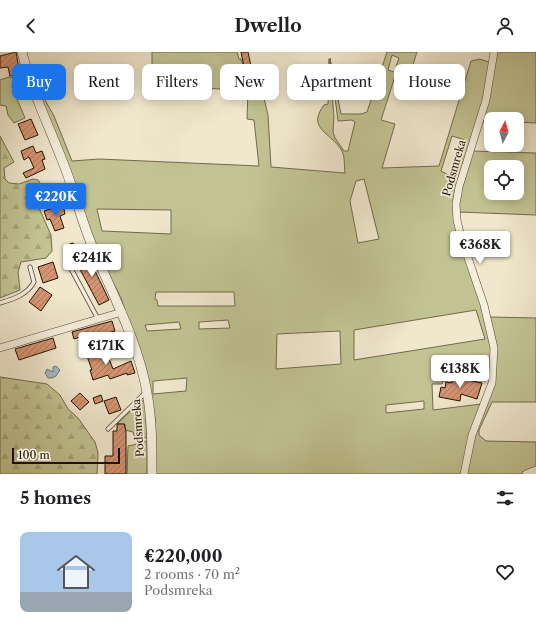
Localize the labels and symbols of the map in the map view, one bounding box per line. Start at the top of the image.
north arrow [484,112,524,152]
street label: Podsmreka [439,138,469,198]
pin: €220K [28,183,84,217]
pin: €368K [452,231,508,265]
pin: €241K [64,244,120,278]
pin: €171K [78,332,134,366]
pin: €138K [432,355,488,389]
street label: Podsmreka [129,398,147,457]
scale bar [12,446,120,465]

